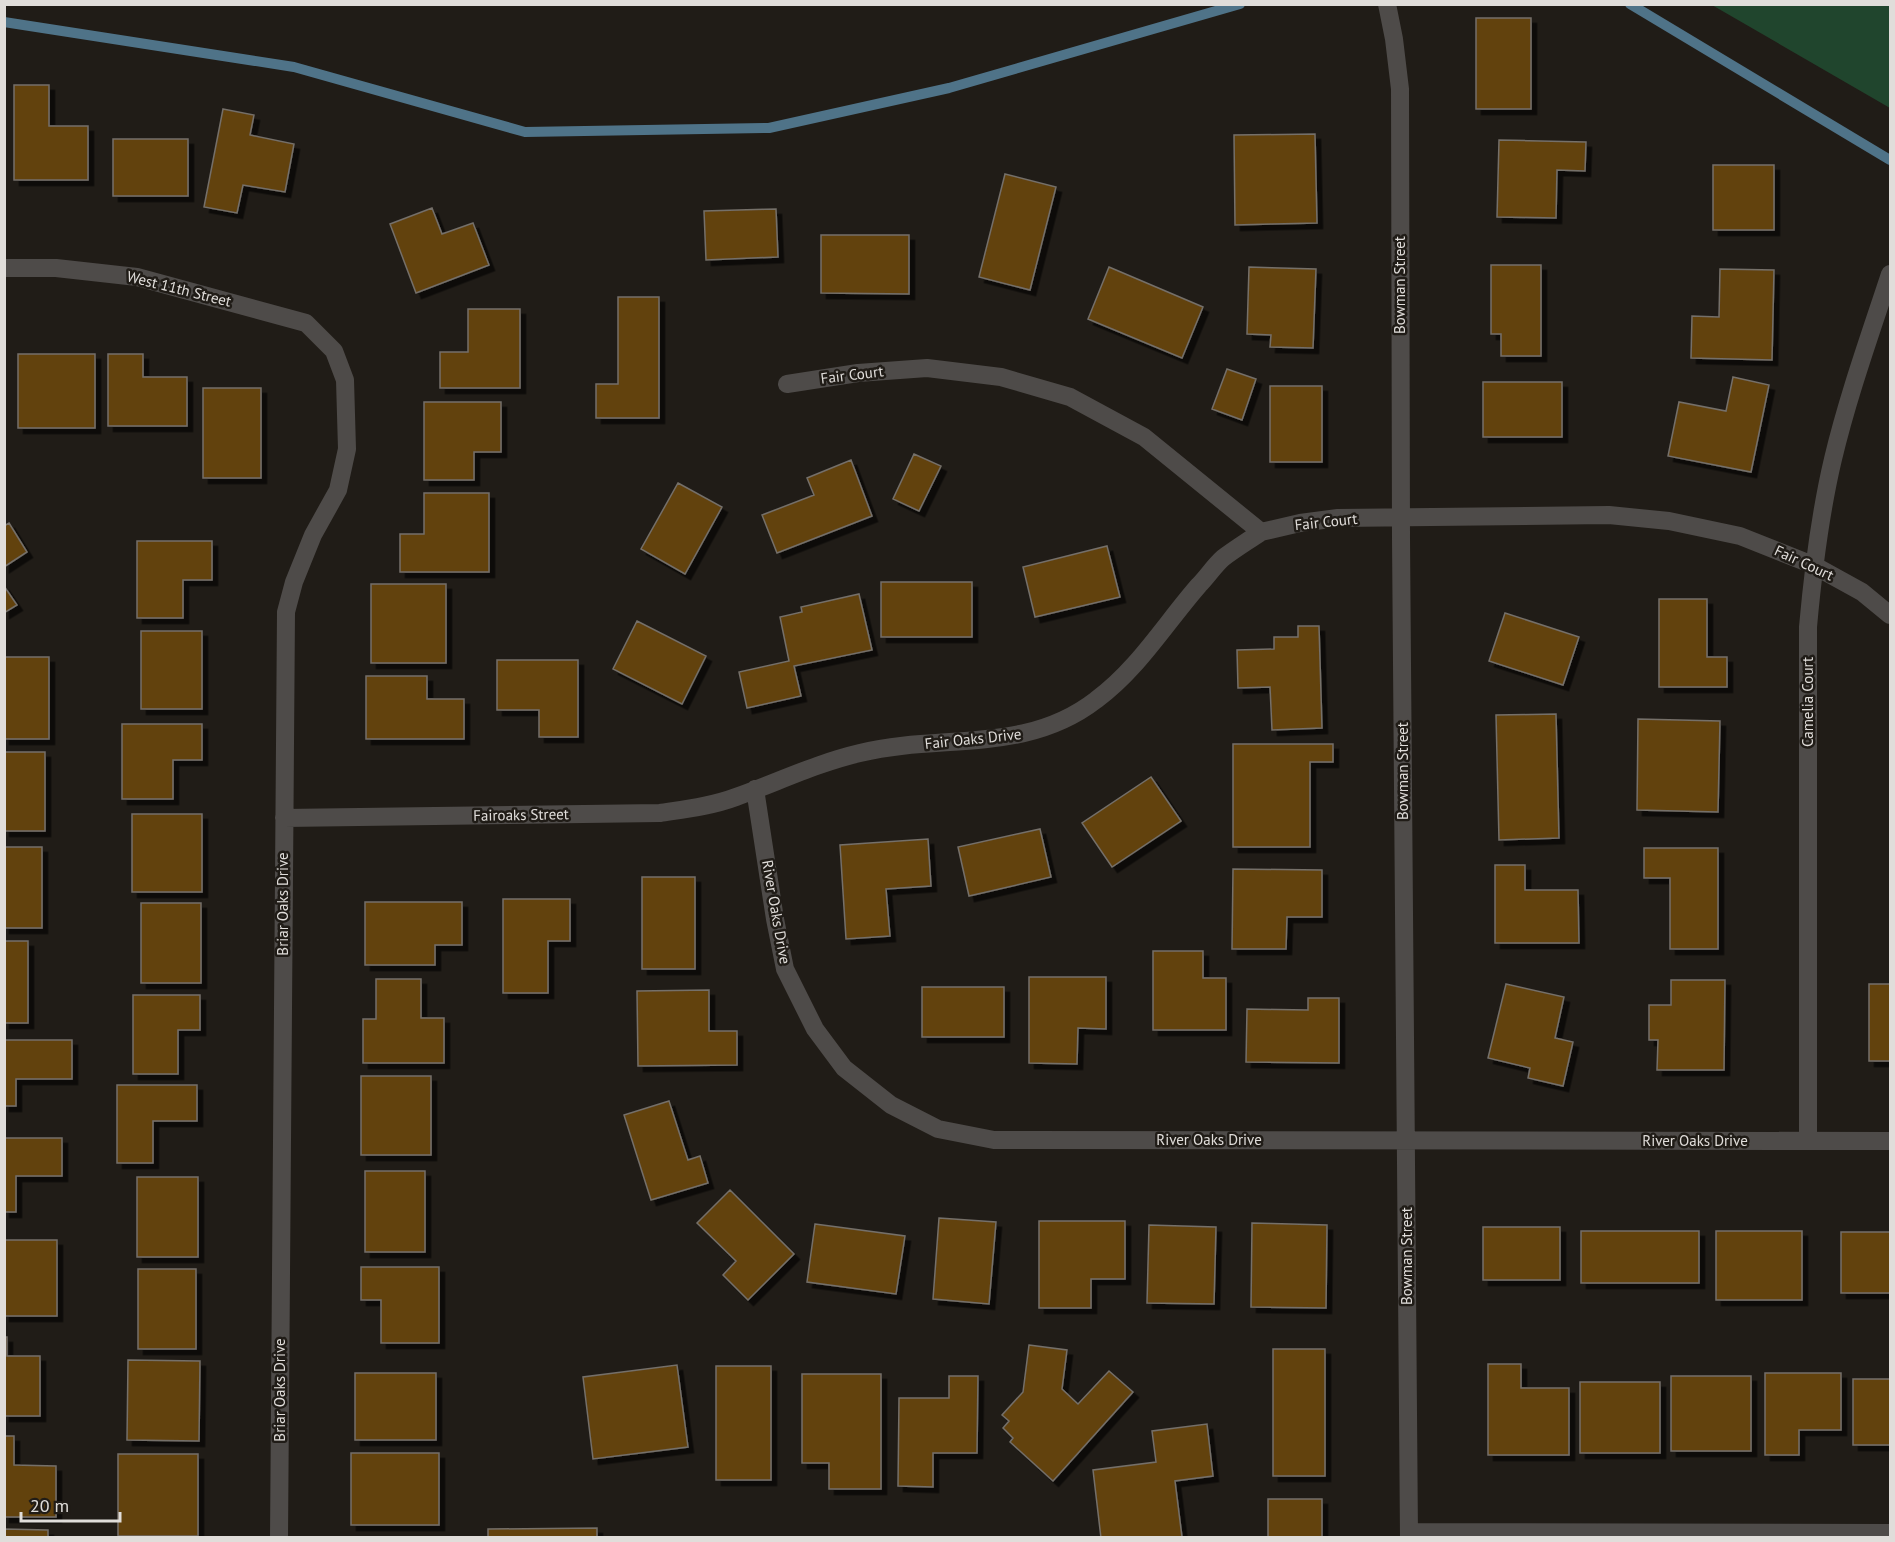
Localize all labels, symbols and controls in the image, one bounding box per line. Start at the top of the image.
street label: Bowman Street [1390,236,1409,334]
street label: West 11th Street [125,266,233,311]
street label: Fair Court [819,361,884,388]
street label: Fair Court [1294,509,1358,534]
street label: Fair Court [1772,541,1837,584]
street label: Camelia Court [1798,657,1817,747]
street label: Bowman Street [1393,722,1412,820]
street label: Fair Oaks Drive [924,724,1022,753]
street label: Fairoaks Street [473,804,569,825]
street label: Briar Oaks Drive [273,852,292,956]
street label: River Oaks Drive [758,858,795,966]
street label: River Oaks Drive [1156,1130,1262,1149]
street label: River Oaks Drive [1642,1131,1748,1150]
street label: Bowman Street [1397,1207,1416,1305]
street label: Briar Oaks Drive [270,1338,289,1442]
scale bar [21,1485,120,1523]
text: 20 m [30,1494,69,1517]

